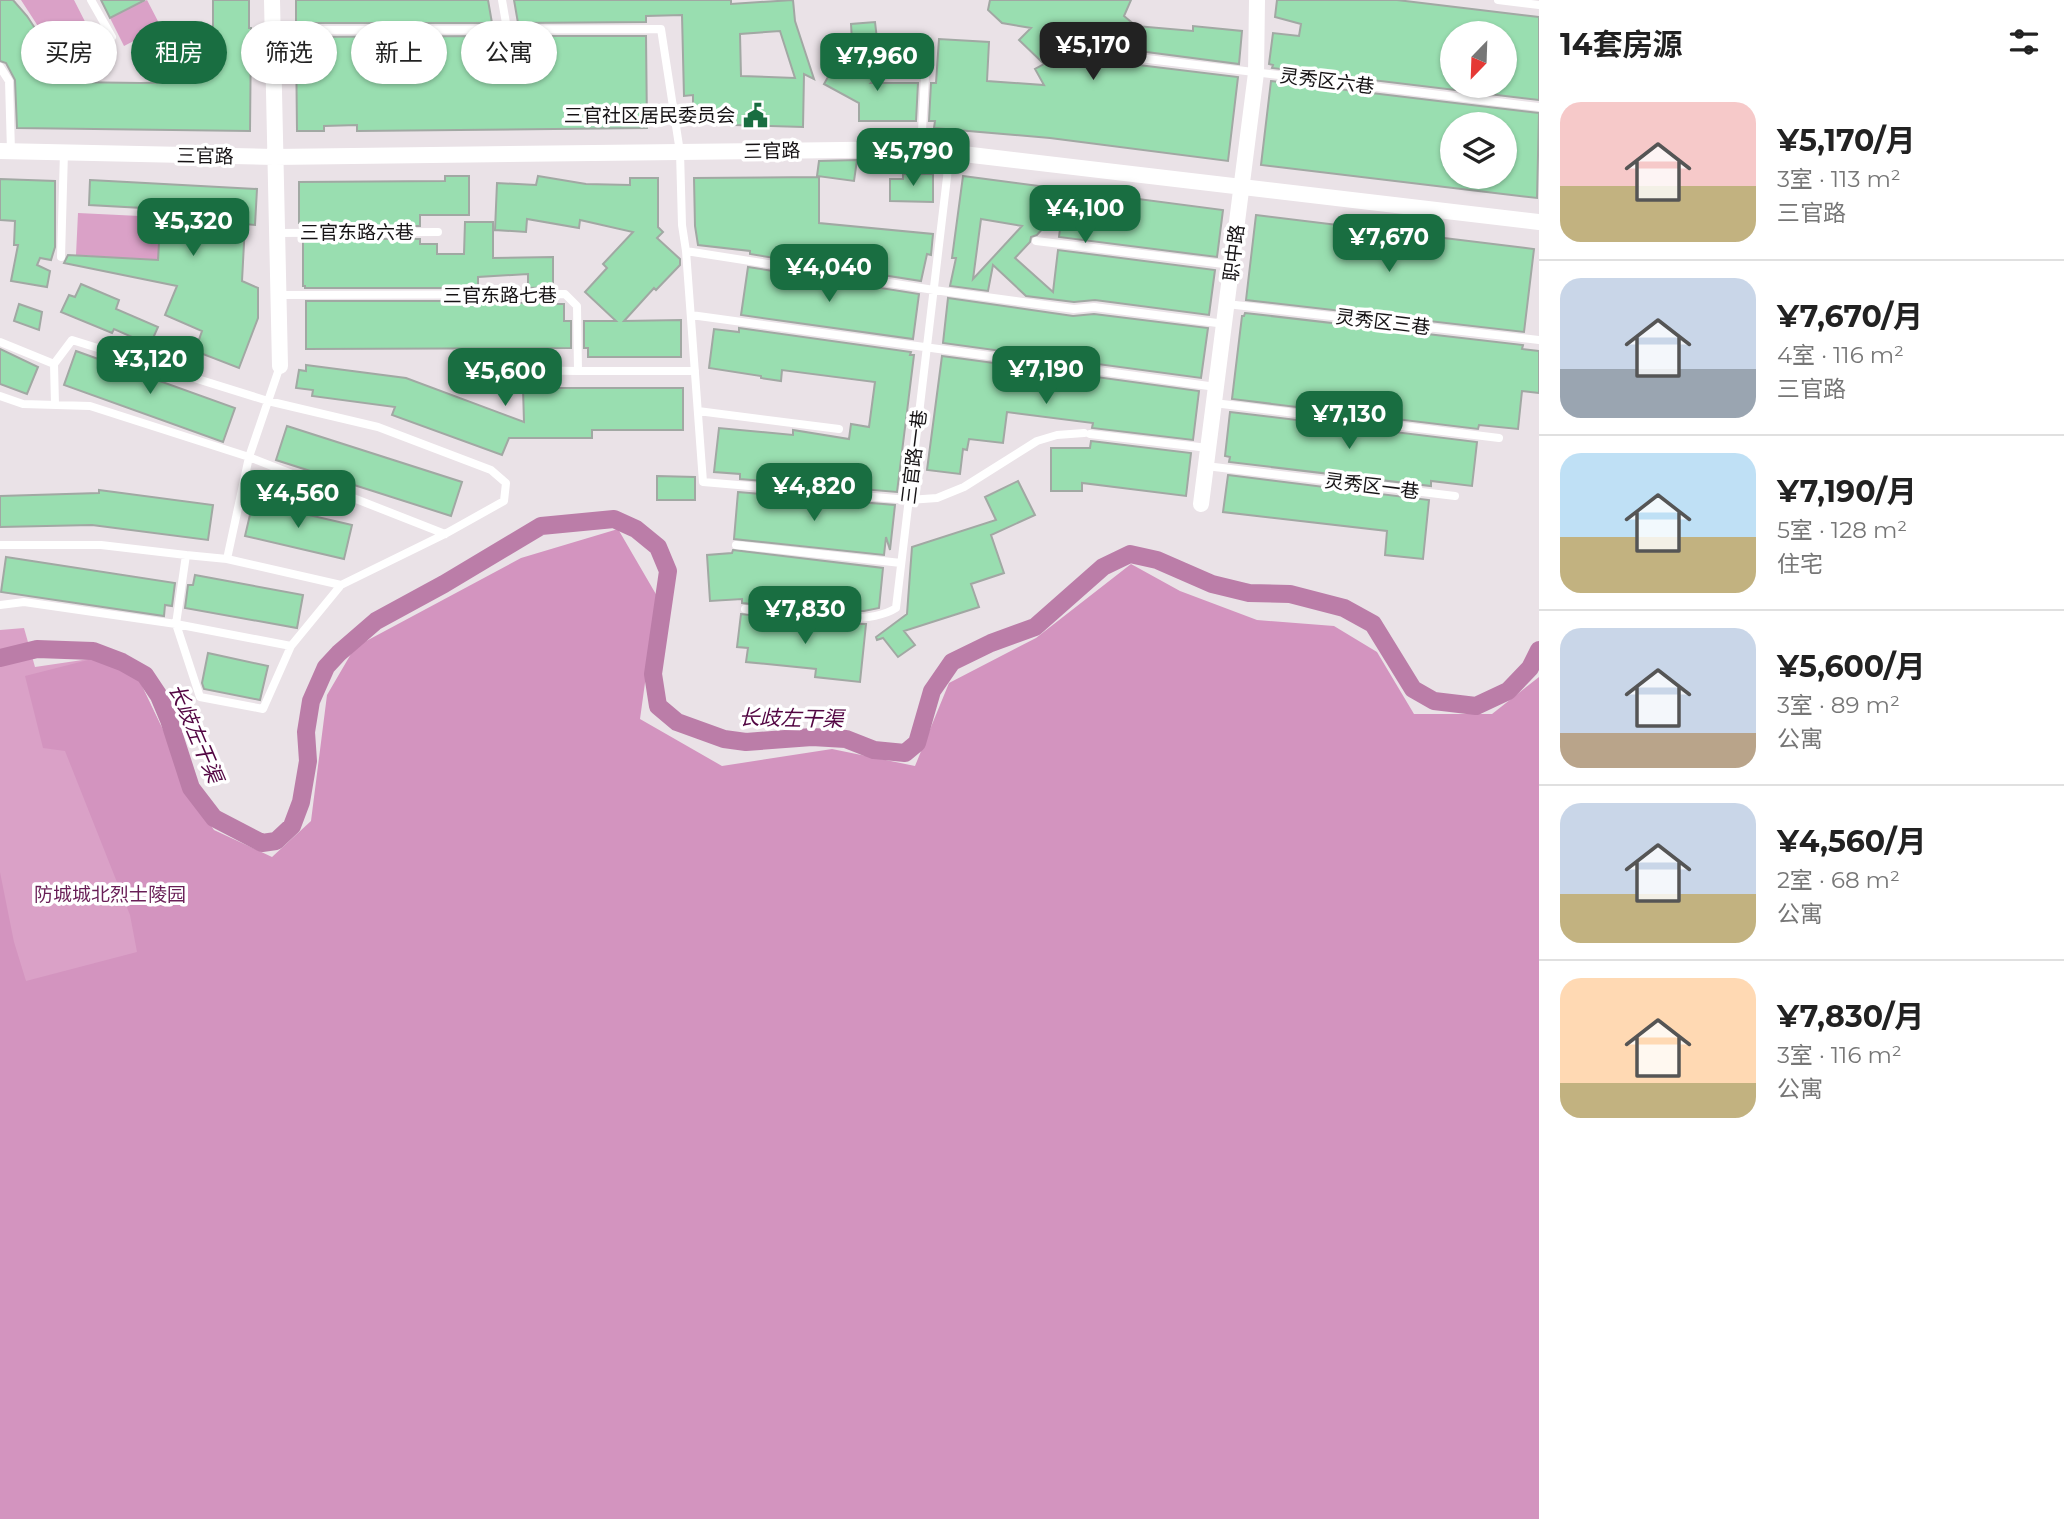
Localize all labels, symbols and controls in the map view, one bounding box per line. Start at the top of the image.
chip: 买房 [21,21,117,84]
chip: 租房 [131,21,227,84]
chip: 筛选 [241,21,337,84]
chip: 新上 [351,21,447,84]
chip: 公寓 [461,21,557,84]
north arrow [1440,21,1517,98]
map controls [1440,21,1517,189]
pin: ¥5,170 [1036,22,1150,82]
icon: filters [2005,23,2043,61]
text: 14套房源 [1560,26,1682,63]
text: ¥5,170 [1056,31,1130,59]
pin: ¥7,960 [820,34,934,93]
text: ¥7,960 [836,42,918,70]
street label: 灵秀区六巷 [1278,64,1376,98]
public building icon: 三官社区居民委员会 [741,101,769,129]
place label: 三官社区居民委员会 [564,104,735,127]
button: layers [1440,112,1517,189]
text: ¥5,170/月 [1777,122,1916,159]
pin: ¥5,790 [856,128,970,188]
icon: home [1616,130,1700,214]
text: ¥5,790 [873,137,953,165]
street label: 三官路 [743,139,801,163]
street label: 三官路 [176,144,234,168]
text: 3室 · 113 m² [1777,165,1901,193]
pin: ¥4,100 [1028,186,1142,245]
text: ¥4,100 [1046,194,1124,222]
pin: ¥5,320 [136,198,250,258]
text: 三官路 [1777,199,1846,227]
text: ¥5,320 [153,207,233,235]
pin: ¥7,670 [1332,215,1446,274]
street label: 三官东路六巷 [300,221,414,244]
street label: 职中路 [1219,223,1249,283]
text: ¥7,670 [1349,223,1429,251]
pin: ¥4,040 [772,244,886,304]
text: ¥4,040 [786,253,872,281]
street label: 三官东路七巷 [443,284,557,307]
text: ¥7,670/月 [1777,298,1923,335]
street label: 灵秀区三巷 [1334,305,1432,339]
icon: home [1616,306,1700,390]
pin: ¥3,120 [93,336,207,396]
text: 4室 · 116 m² [1777,341,1904,369]
text: ¥3,120 [113,345,187,373]
pin: ¥7,190 [989,346,1103,406]
pin: ¥5,600 [448,348,562,408]
text: ¥7,190 [1008,355,1084,383]
text: ¥5,600 [464,357,546,385]
text: 三官路 [1777,375,1846,403]
pin: ¥7,130 [1292,392,1406,451]
text: ¥7,130 [1312,400,1386,428]
street label: 三官路一巷 [897,408,931,506]
pin: ¥4,820 [757,463,871,523]
street label: 灵秀区一巷 [1323,469,1421,503]
pin: ¥4,560 [241,470,355,530]
text: ¥4,820 [772,472,856,500]
text: ¥7,190/月 [1777,473,1917,510]
text: ¥4,560 [257,479,339,507]
icon: home [1616,481,1700,565]
text: 5室 · 128 m² [1777,516,1907,544]
text: 住宅 [1777,550,1823,578]
pin: ¥7,830 [748,586,862,646]
text: ¥7,830 [764,595,846,623]
text: ¥5,600/月 [1777,648,1925,685]
icon: home [1616,656,1700,740]
water label: 长歧左干渠 [164,680,229,789]
text: 3室 · 89 m² [1777,691,1900,719]
water label: 长歧左干渠 [738,705,847,731]
text: 公寓 [1777,725,1823,753]
text: ¥4,560/月 [1777,823,1926,860]
icon: home [1616,831,1700,915]
text: 2室 · 68 m² [1777,866,1900,894]
park label: 防城城北烈士陵园 [34,883,186,906]
text: 公寓 [1777,900,1823,928]
text: ¥7,830/月 [1777,998,1924,1035]
icon: home [1616,1006,1700,1090]
text: 3室 · 116 m² [1777,1041,1902,1069]
text: 公寓 [1777,1075,1823,1103]

